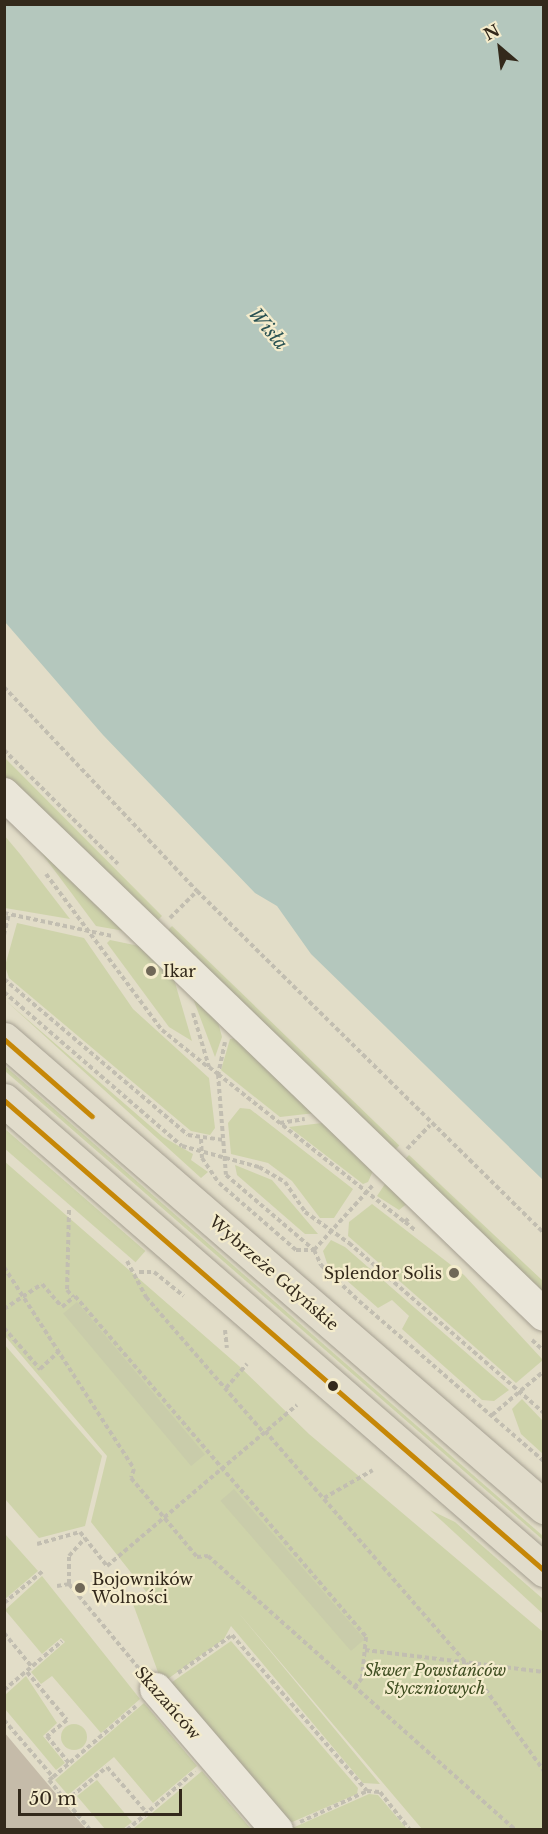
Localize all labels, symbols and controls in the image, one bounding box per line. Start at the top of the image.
north arrow [470,18,530,78]
text: N [480,20,503,44]
water label: Wisła [244,304,292,354]
place label: Ikar [163,961,196,981]
marker: Ikar [144,964,158,978]
street label: Wybrzeże Gdyńskie [205,1212,343,1334]
place label: Splendor Solis [323,1263,442,1283]
marker: Splendor Solis [447,1266,461,1280]
unlabelled marker [327,1380,339,1392]
place label: Bojowników Wolności [92,1569,193,1607]
marker: Bojowników Wolności [73,1581,87,1595]
park label: Skwer Powstańców Styczniowych [364,1660,506,1698]
street label: Skazańców [131,1663,205,1743]
scale bar [21,1777,184,1815]
text: 50 m [29,1788,77,1810]

